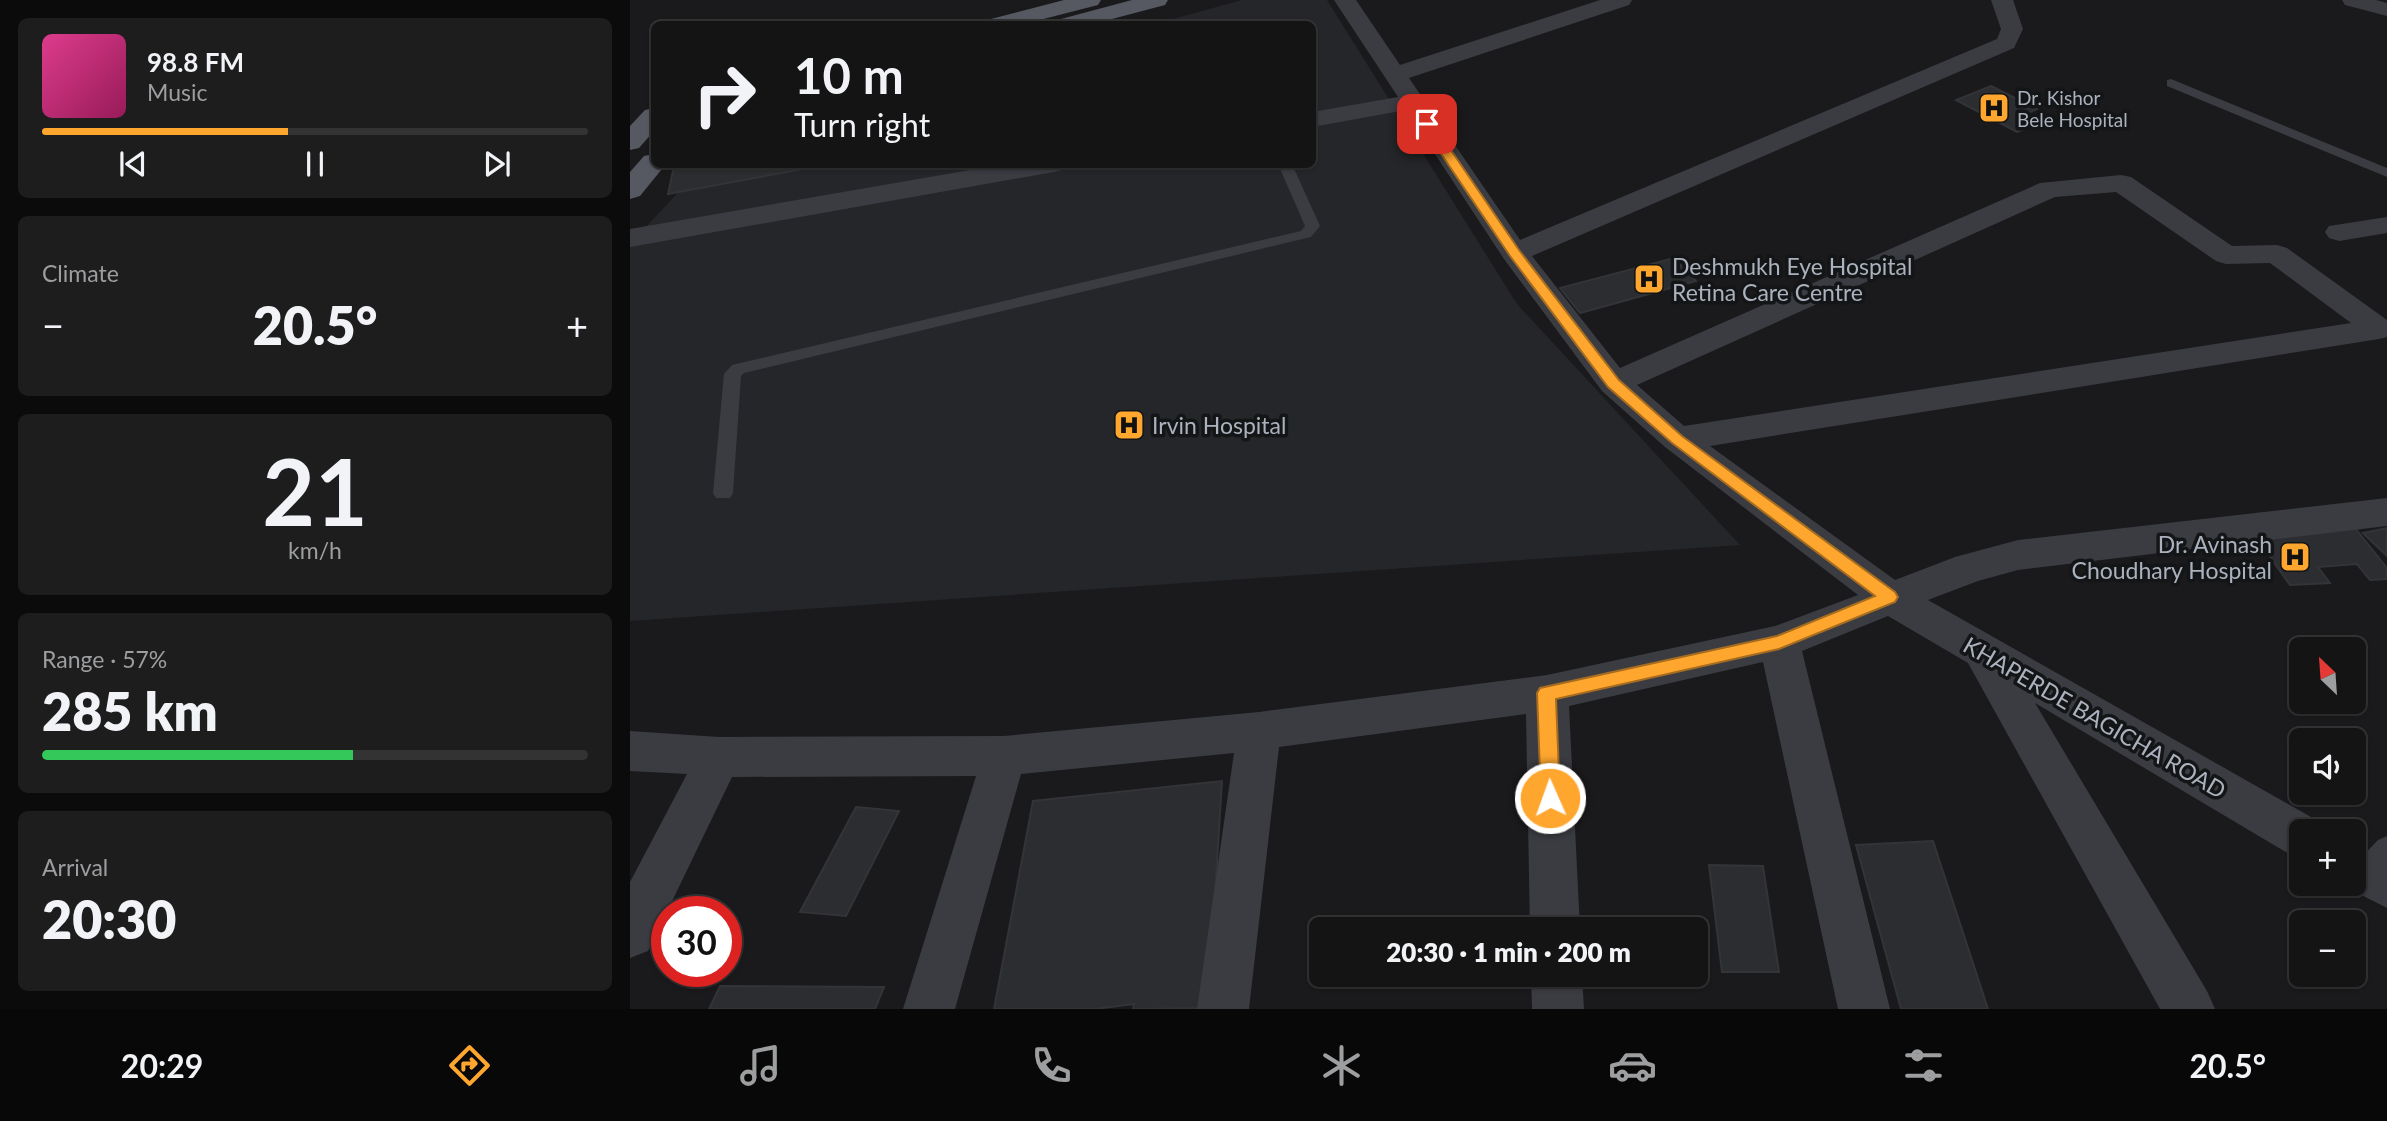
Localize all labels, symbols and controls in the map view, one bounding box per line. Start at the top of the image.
text: 98.8 FM [147,46,244,78]
text: 10 m [794,46,904,104]
icon: right [679,49,770,140]
text: Music [147,78,207,106]
place label: Dr. Kishor Bele Hospital [2017,86,2128,131]
hospital icon: Dr. Kishor Bele Hospital [1977,91,2011,125]
pin [1397,94,1457,154]
text: Turn right [794,105,930,144]
icon: arrive [1408,105,1446,143]
icon: previous [114,145,152,183]
icon: pause [296,145,334,183]
icon: next [478,145,516,183]
place label: Deshmukh Eye Hospital Retina Care Centre [1672,252,1912,306]
text: Climate [42,259,119,287]
hospital icon: Deshmukh Eye Hospital Retina Care Centre [1632,262,1666,296]
text: 20.5° [253,294,377,356]
text: − [42,302,64,348]
text: + [566,302,588,348]
hospital icon: Irvin Hospital [1112,408,1146,442]
place label: Irvin Hospital [1152,411,1286,439]
text: 21 [262,436,368,545]
place label: Dr. Avinash Choudhary Hospital [2072,530,2272,584]
text: km/h [288,536,342,564]
hospital icon: Dr. Avinash Choudhary Hospital [2278,540,2312,574]
street label: KHAPERDE BAGICHA ROAD [1959,630,2231,804]
north arrow [2289,637,2366,714]
map controls [2289,637,2366,987]
text: Range · 57% [42,645,167,673]
text: 285 km [42,680,218,742]
button: sound [2289,728,2366,805]
position arrow [1513,761,1587,835]
button: + [2289,819,2366,896]
text: Arrival [42,853,108,881]
text: 20:30 [42,888,176,950]
speed limit sign: 30 [651,896,742,987]
button: − [2289,910,2366,987]
text: 20:30 · 1 min · 200 m [1386,936,1631,968]
icon: directions [445,1041,494,1090]
icon: music [736,1041,785,1090]
icon: phone [1027,1041,1076,1090]
icon: climate [1317,1041,1366,1090]
icon: car [1608,1041,1657,1090]
icon: filters [1899,1041,1948,1090]
text: 20:29 [121,1046,203,1085]
text: 20.5° [2189,1046,2266,1085]

